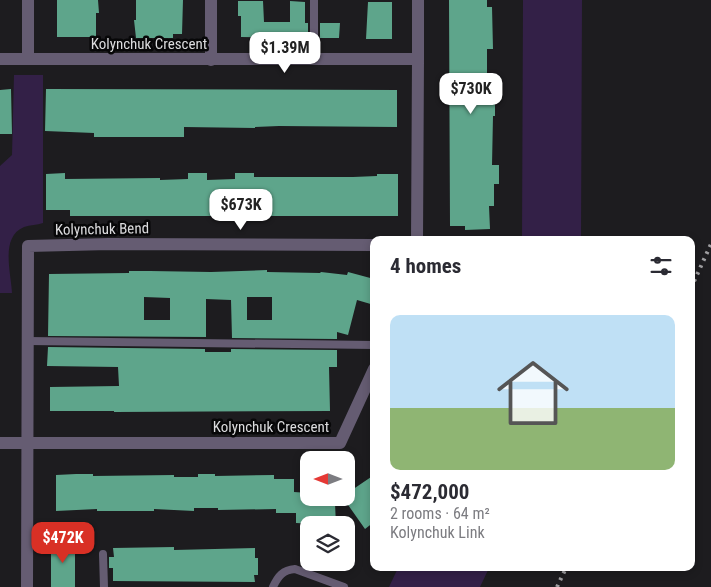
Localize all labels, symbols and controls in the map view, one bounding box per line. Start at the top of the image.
pin: $1.39M [244,32,326,74]
street label: Kolynchuk Crescent [91,35,207,53]
text: $1.39M [260,38,310,57]
pin: $730K [436,72,506,115]
text: $730K [450,79,492,98]
pin: $673K [206,188,276,231]
text: $673K [220,195,262,214]
street label: Kolynchuk Bend [55,219,149,239]
icon: filters [647,252,675,280]
text: 4 homes [390,254,461,278]
icon: home [488,348,578,438]
street label: Kolynchuk Crescent [213,418,329,436]
north arrow [300,451,355,506]
map controls [300,451,355,571]
text: $472,000 [390,480,469,504]
text: 2 rooms · 64 m² [390,504,490,523]
button: layers [300,516,355,571]
pin: $472K [28,522,98,564]
text: Kolynchuk Link [390,523,485,542]
text: $472K [42,528,84,547]

